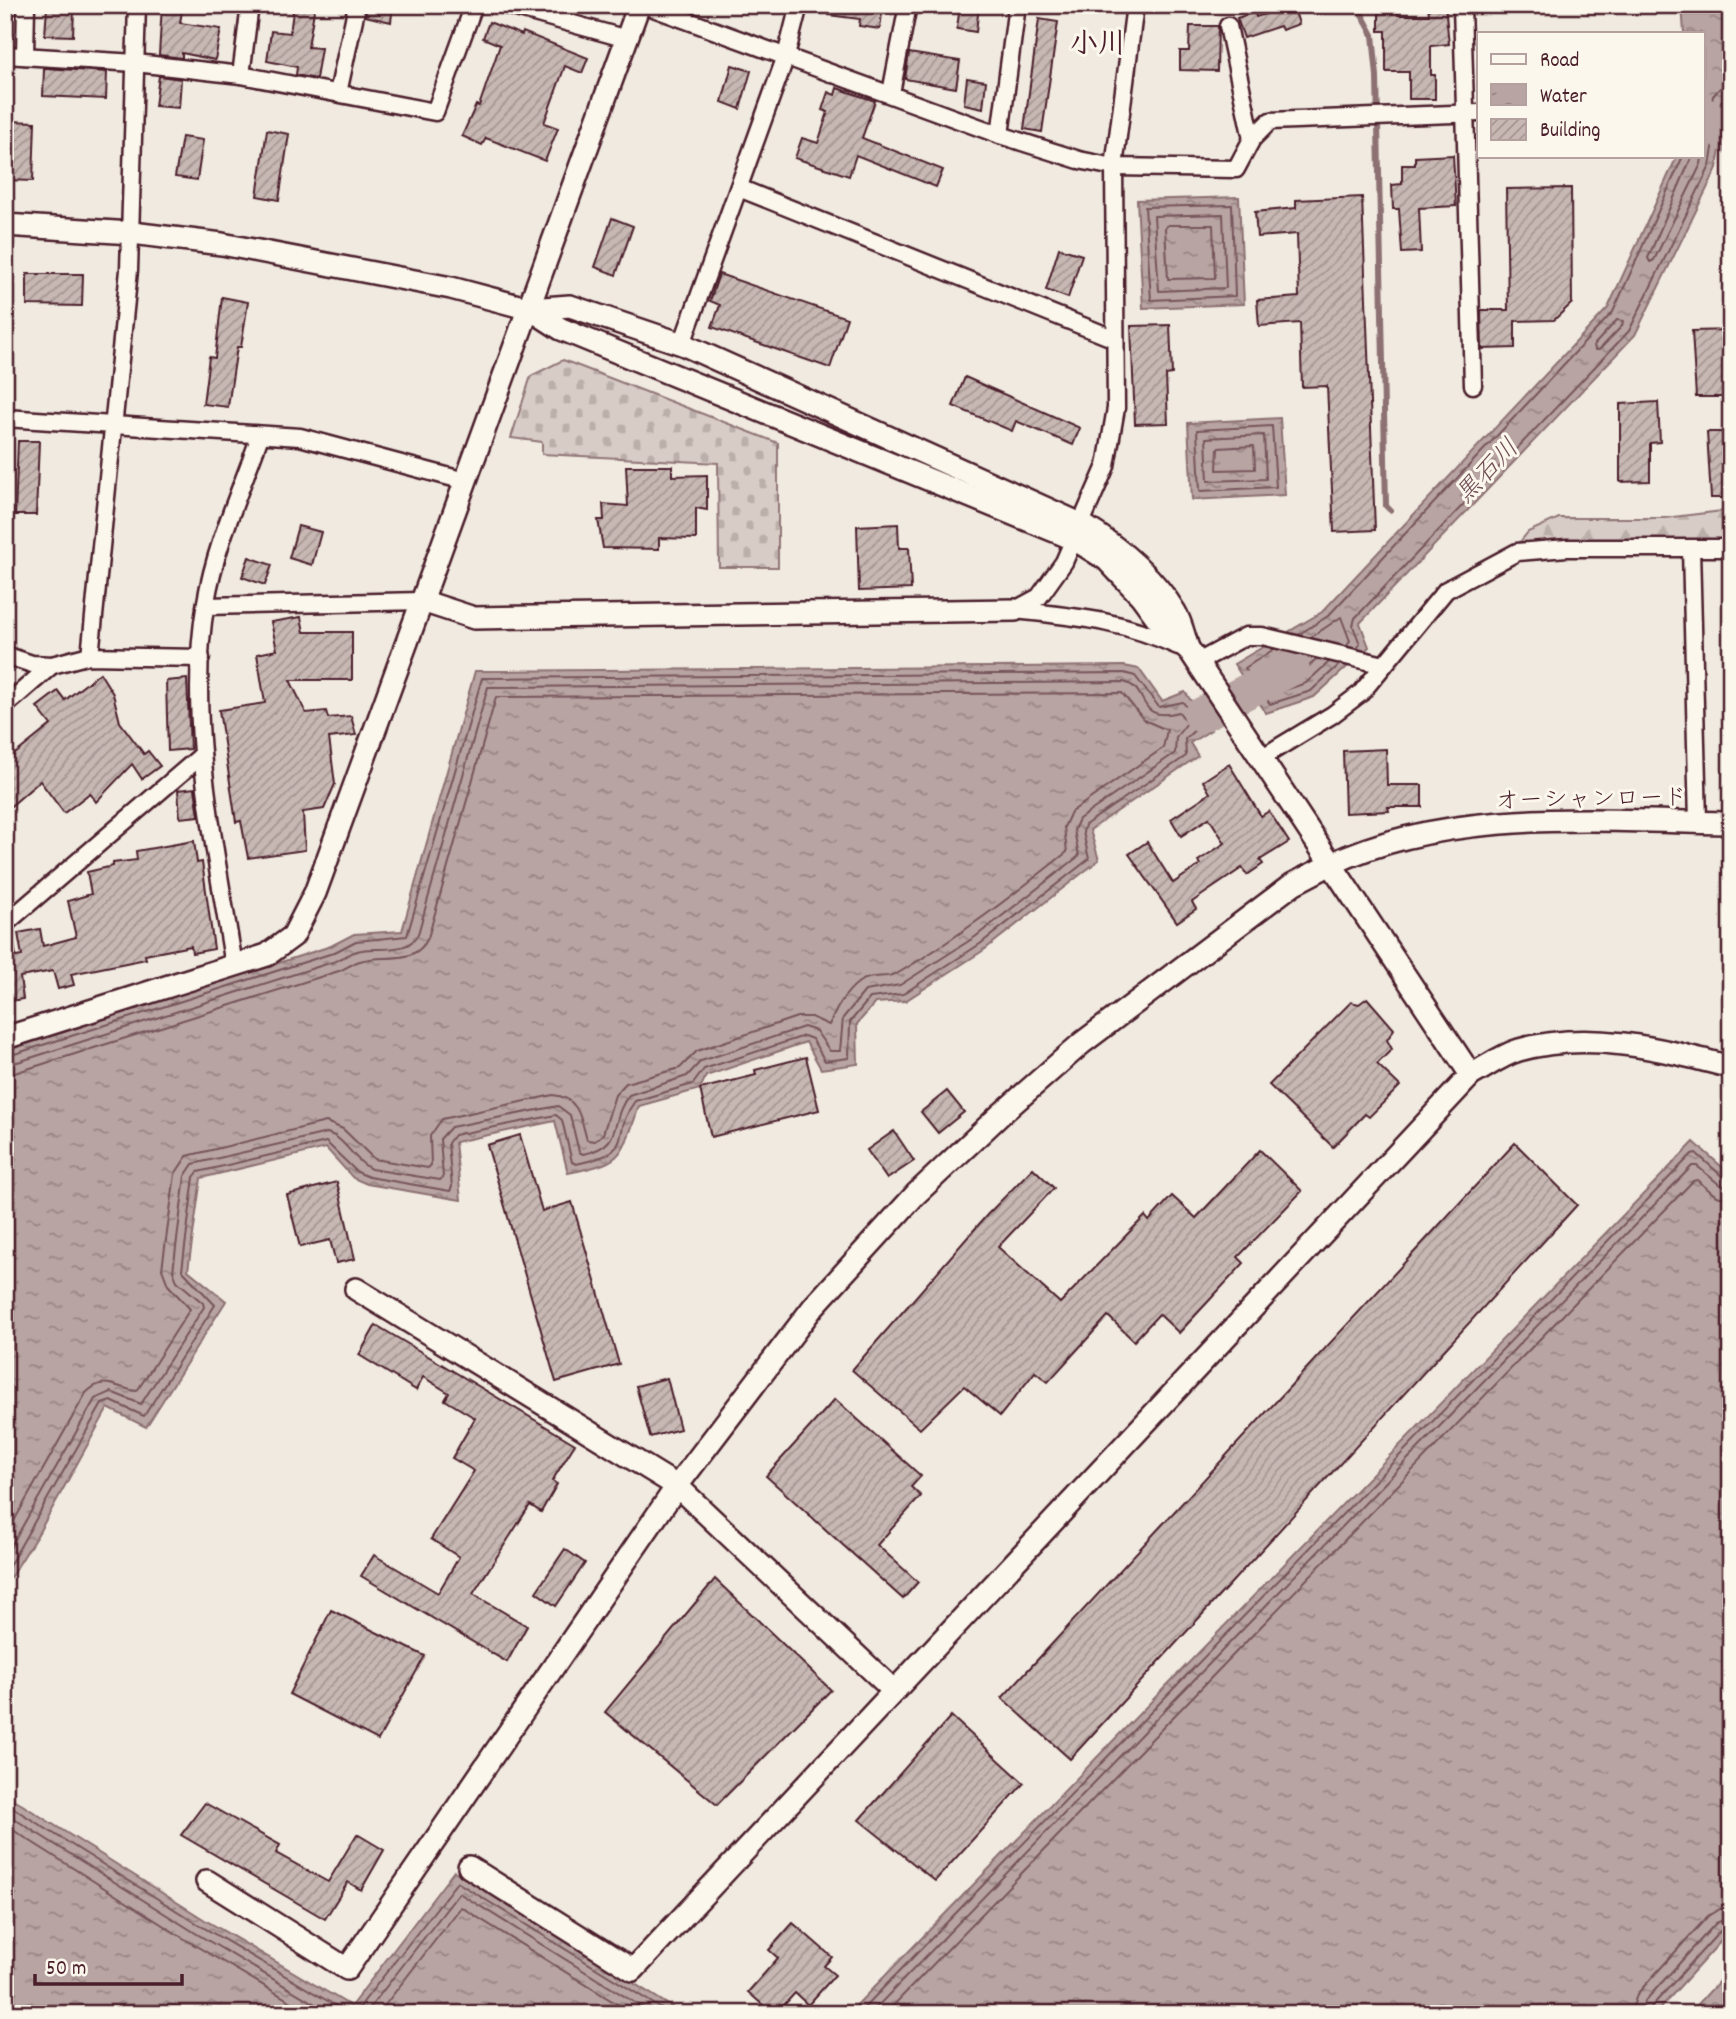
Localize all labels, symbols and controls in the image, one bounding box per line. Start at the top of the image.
district label: 小川 [1070,27,1126,67]
legend [1477,32,1704,158]
text: Road [1540,47,1579,77]
text: Water [1540,83,1587,113]
text: Building [1540,117,1600,147]
water label: 黒石川 [1448,432,1529,513]
street label: オーシャンロード [1495,782,1688,820]
scale bar [35,1942,182,1986]
text: 50 m [46,1955,86,1985]

